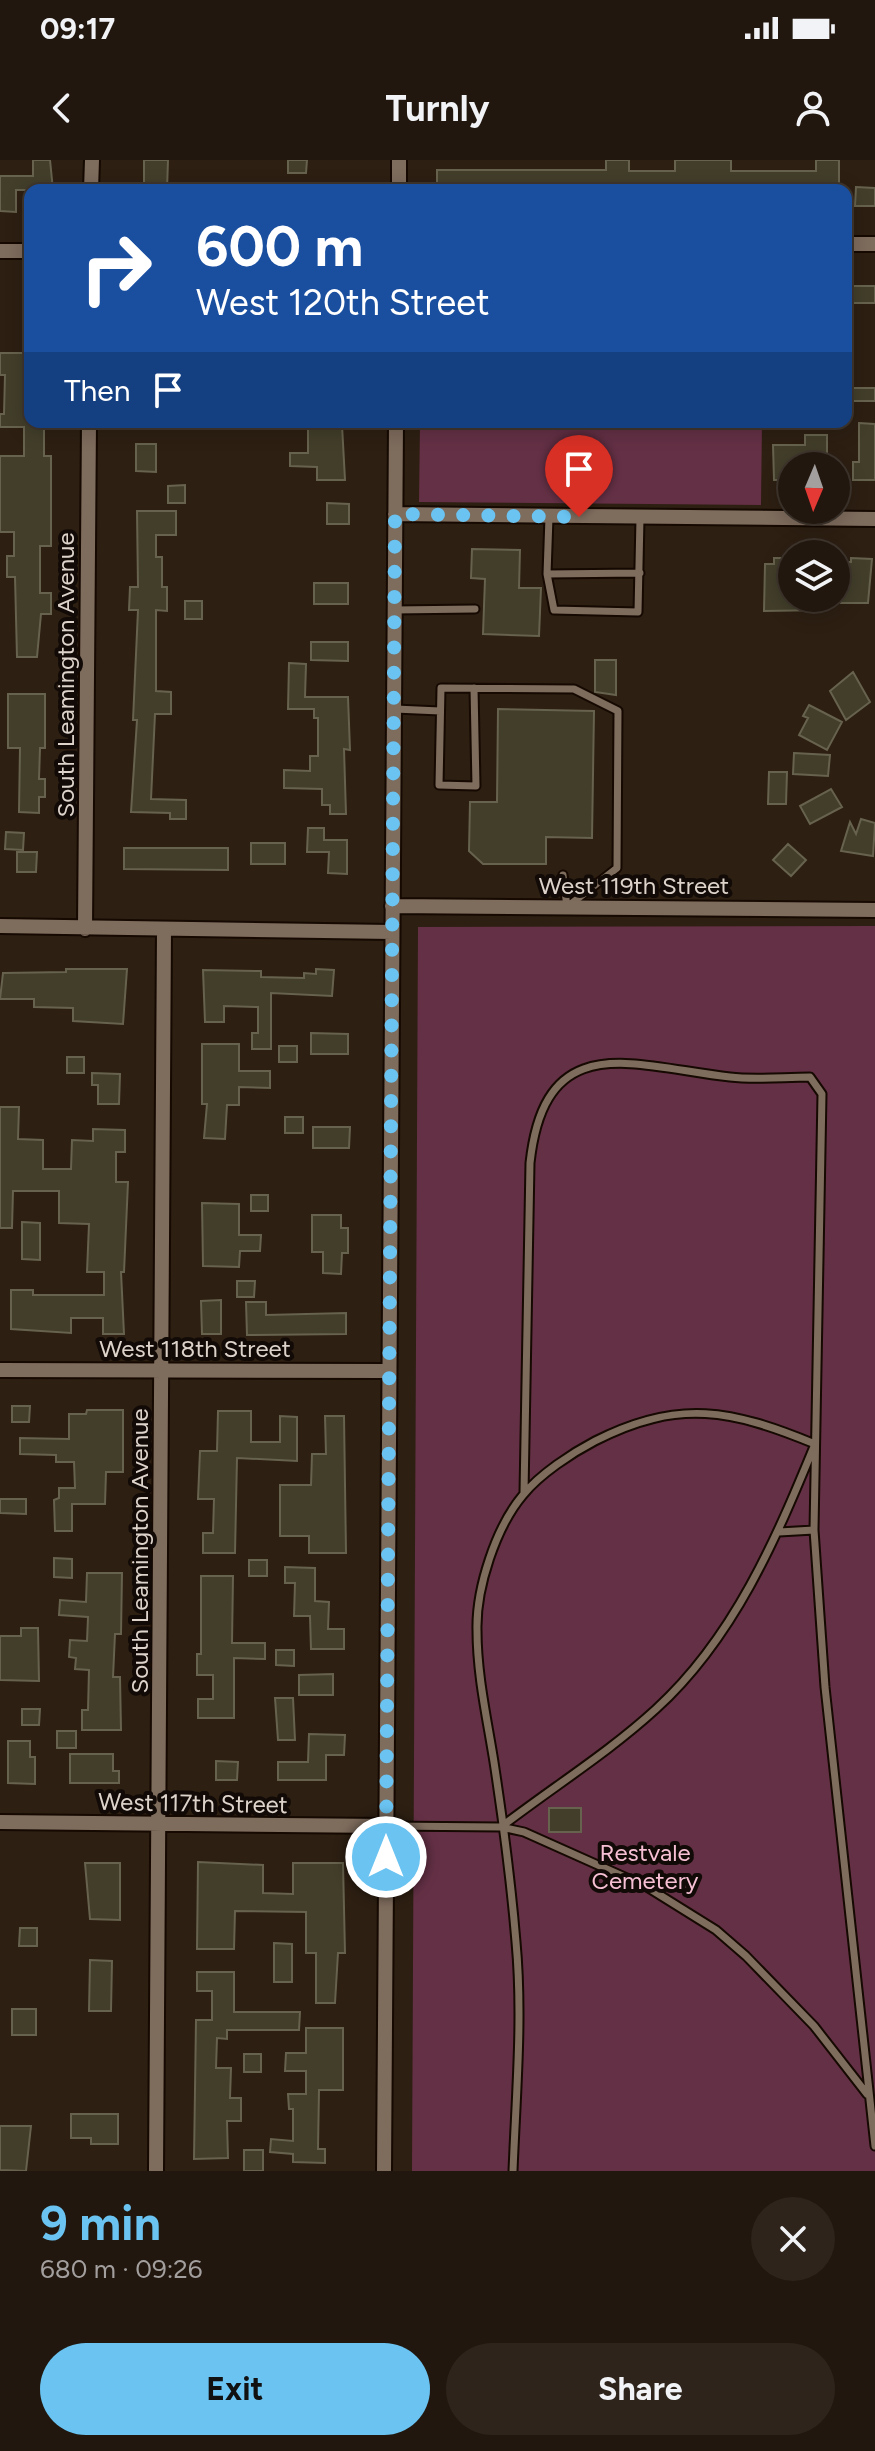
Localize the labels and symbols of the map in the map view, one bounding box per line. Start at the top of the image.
pin [545,435,613,517]
north arrow [778,452,850,524]
street label: South Leamington Avenue [51,532,80,818]
street label: West 119th Street [539,871,729,900]
street label: West 118th Street [99,1334,291,1363]
street label: South Leamington Avenue [125,1408,154,1694]
street label: West 117th Street [98,1787,288,1819]
position arrow [344,1815,428,1899]
park label: Restvale Cemetery [592,1838,699,1895]

